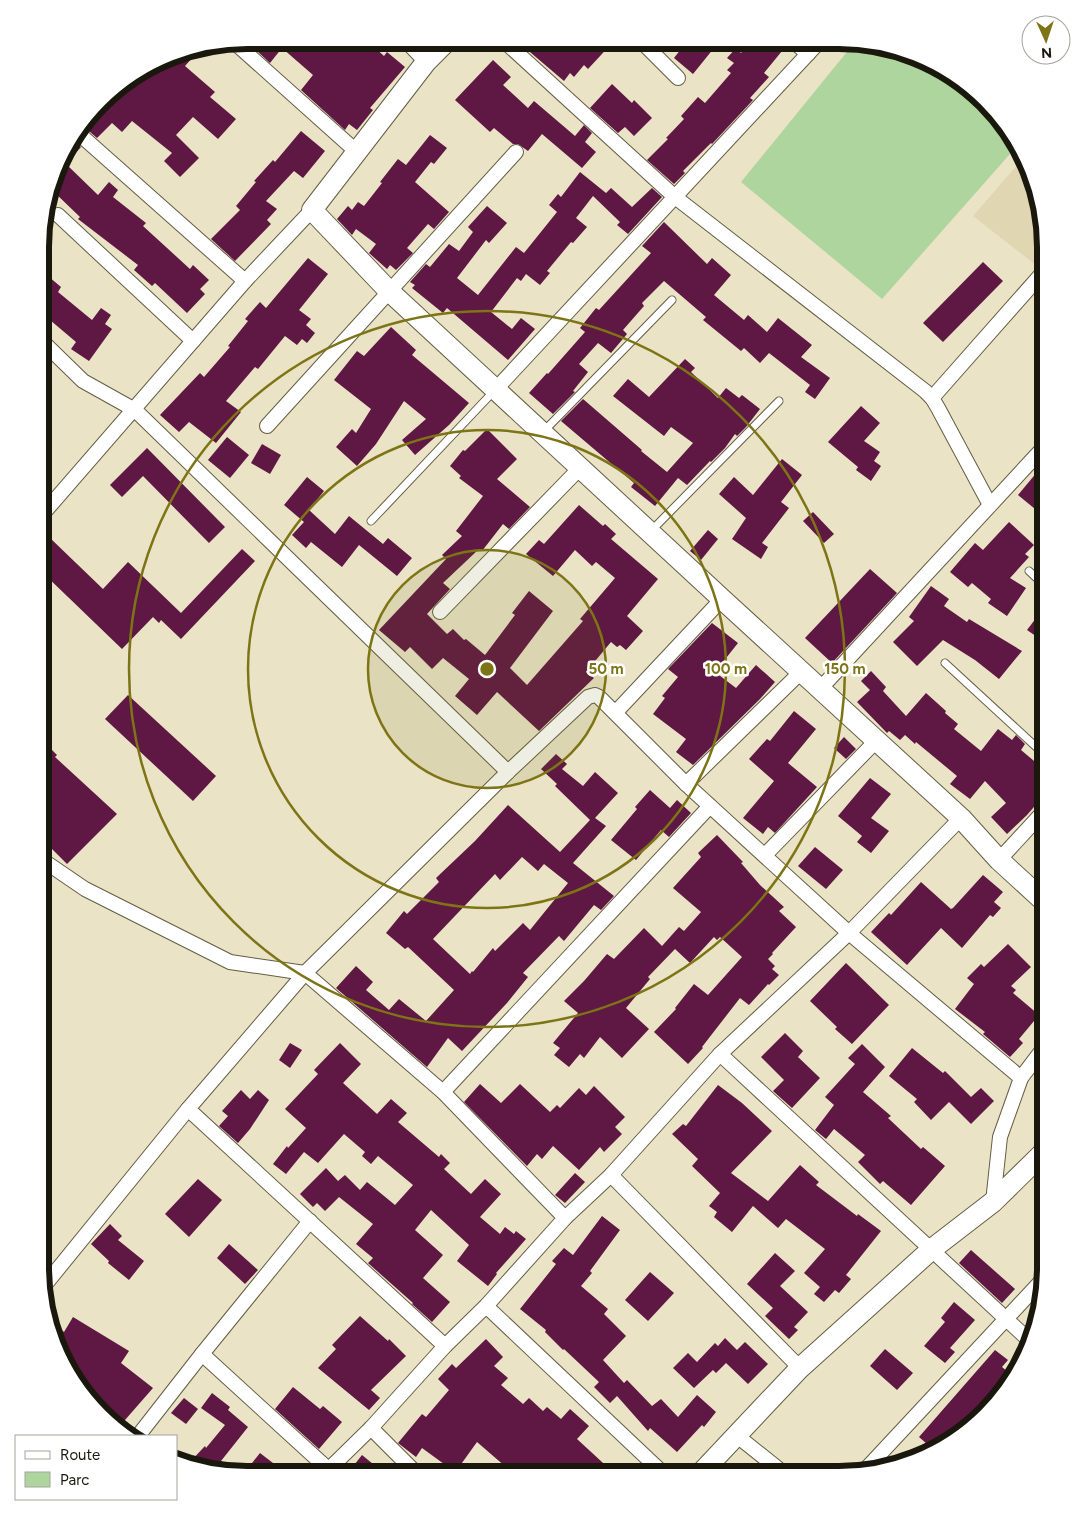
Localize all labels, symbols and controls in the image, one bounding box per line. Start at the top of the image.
north arrow [1021,15,1071,65]
text: N [1041,44,1053,61]
centre of rings [478,660,496,678]
text: 50 m [588,660,624,678]
text: 100 m [705,660,747,678]
text: 150 m [824,660,866,678]
legend [15,1435,178,1500]
text: Route [60,1446,100,1464]
text: Parc [60,1471,89,1489]

